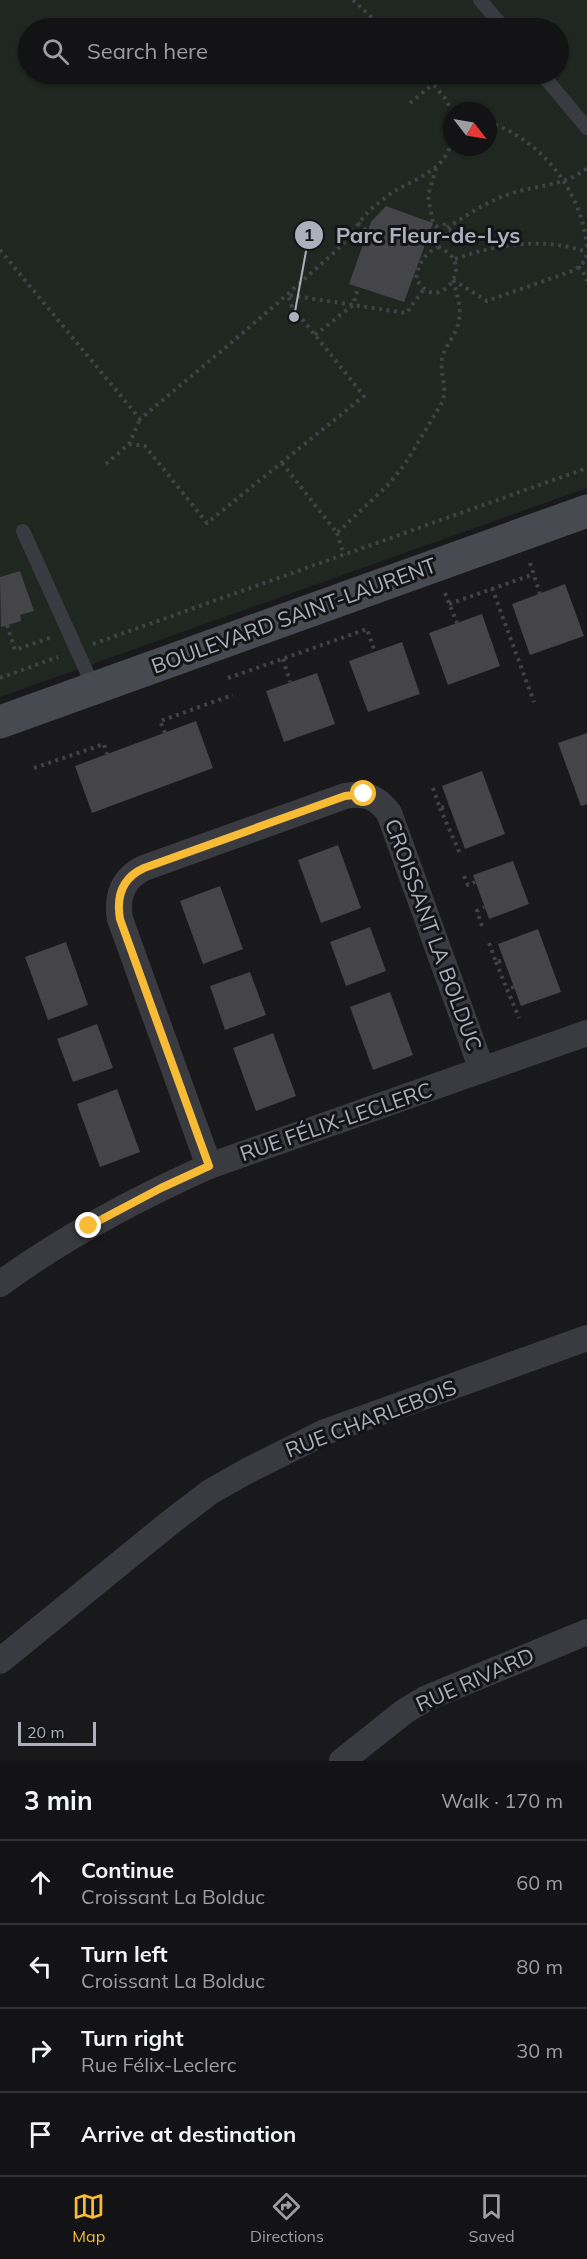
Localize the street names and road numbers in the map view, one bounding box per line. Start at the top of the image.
street label: BOULEVARD SAINT-LAURENT [148,551,440,679]
street label: CROISSANT LA BOLDUC [380,815,488,1054]
street label: RUE FÉLIX-LECLERC [236,1076,435,1166]
street label: RUE CHARLEBOIS [282,1374,460,1463]
street label: RUE RIVARD [411,1641,538,1717]

